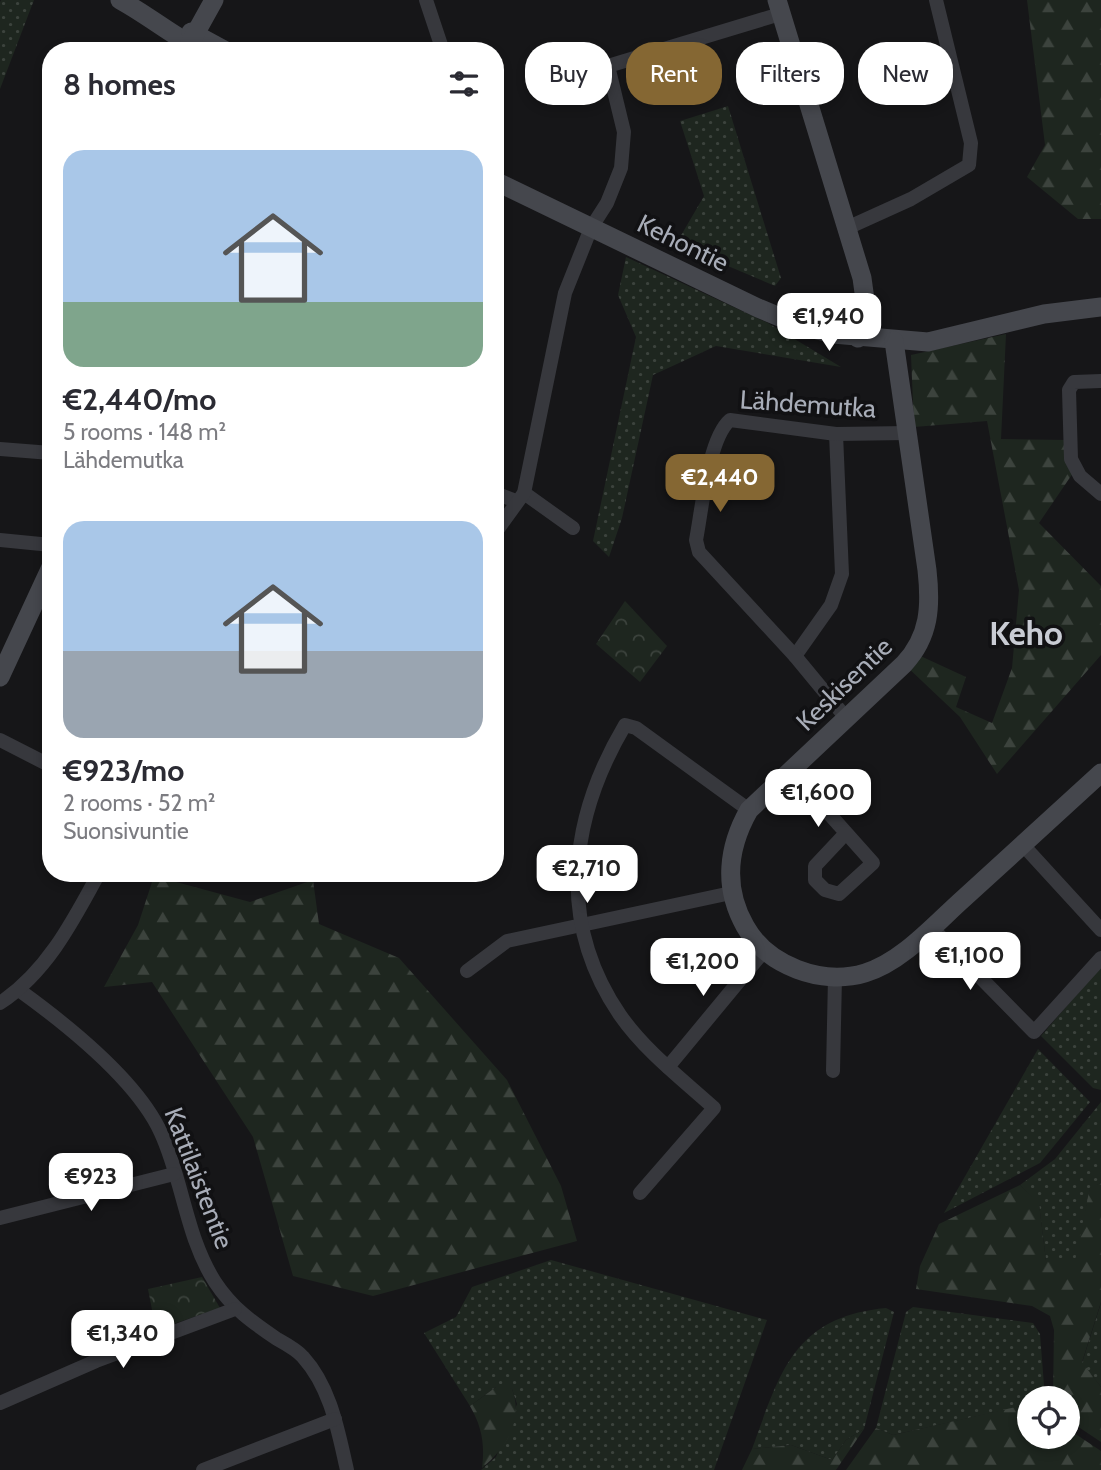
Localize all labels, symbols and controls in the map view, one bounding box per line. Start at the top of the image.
chip: Buy [525,42,612,105]
chip: Rent [626,42,722,105]
chip: Filters [736,42,844,105]
chip: New [858,42,953,105]
icon: filters [445,65,483,103]
text: 8 homes [63,66,176,103]
icon: home [210,195,336,321]
street label: Kehontie [632,207,734,279]
pin: €1,940 [772,294,886,353]
text: €1,940 [793,302,865,330]
text: €2,440/mo [63,381,216,418]
street label: Lähdemutka [739,383,878,425]
text: 5 rooms · 148 m² [63,418,226,446]
text: Lähdemutka [63,446,184,474]
pin: €2,440 [663,454,777,514]
text: €2,440 [681,463,759,491]
icon: home [210,566,336,692]
district label: Keho [989,613,1063,653]
street label: Keskisentie [789,630,899,738]
text: €923/mo [63,752,184,789]
pin: €1,600 [761,770,875,829]
text: €1,600 [781,778,855,806]
text: 2 rooms · 52 m² [63,789,216,817]
text: Suonsivuntie [63,817,189,845]
pin: €2,710 [530,846,644,905]
text: €2,710 [553,854,621,882]
pin: €1,100 [913,932,1027,992]
pin: €1,200 [646,939,760,998]
text: €1,100 [935,941,1005,969]
text: €1,200 [666,947,740,975]
street label: Kattilaistentie [157,1103,241,1253]
pin: €923 [50,1154,132,1213]
text: €923 [65,1162,117,1190]
pin: €1,340 [66,1310,180,1370]
text: €1,340 [87,1319,159,1347]
map controls [1017,1386,1080,1449]
button: locate [1017,1386,1080,1449]

